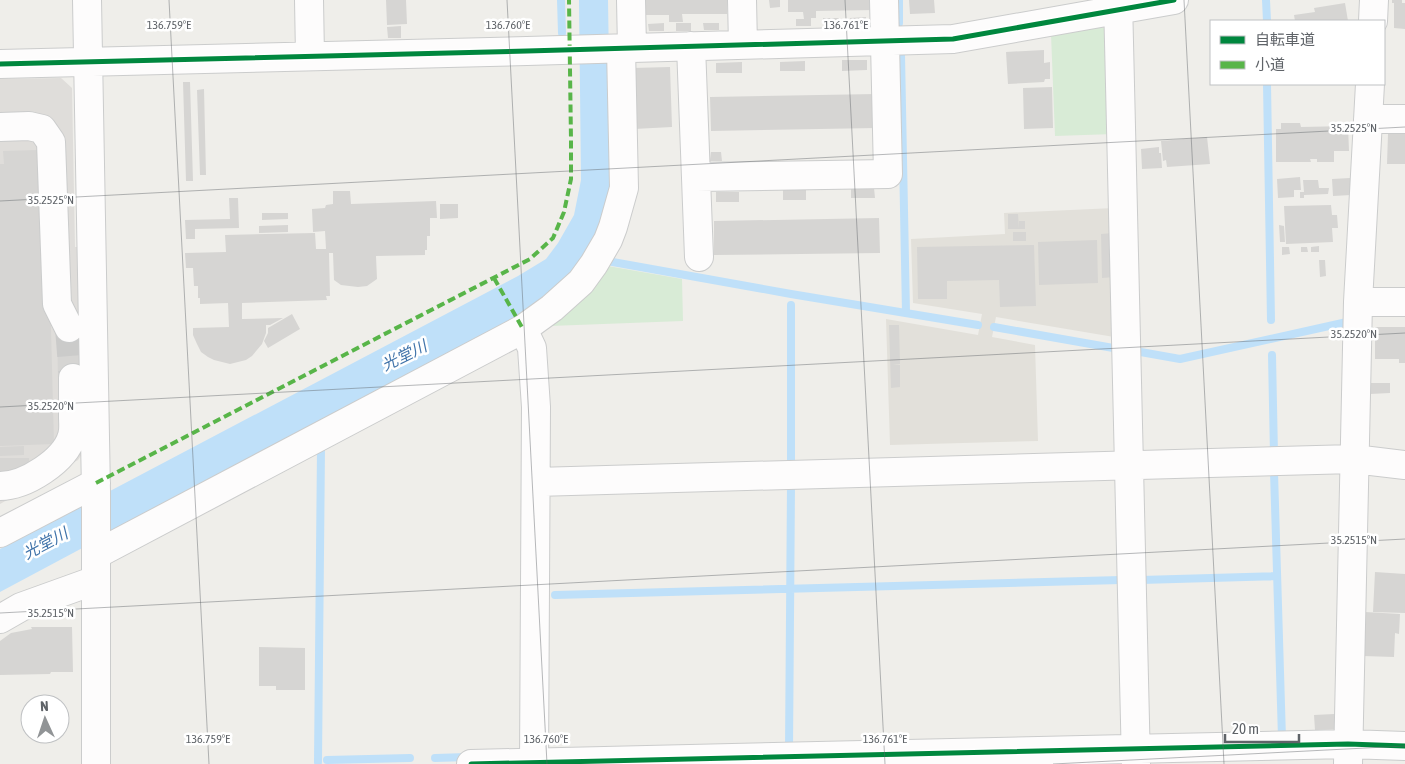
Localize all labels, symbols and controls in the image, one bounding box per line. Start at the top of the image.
text: 136.759°E [147,18,191,32]
text: 136.760°E [486,18,530,32]
text: 136.761°E [824,18,868,32]
legend [1210,20,1385,85]
text: 自転車道 [1255,31,1315,48]
text: 小道 [1255,56,1285,73]
text: 35.2525°N [1331,121,1377,135]
text: 35.2525°N [28,193,74,207]
text: 35.2520°N [1331,327,1377,341]
water label: 光堂川 [378,336,431,374]
text: 35.2520°N [28,399,74,413]
water label: 光堂川 [20,523,72,562]
text: 35.2515°N [1331,533,1377,547]
text: 35.2515°N [28,606,74,620]
north arrow [20,694,70,744]
text: N [40,698,49,714]
scale bar [1225,712,1299,744]
text: 20 m [1232,720,1259,737]
text: 136.759°E [186,732,230,746]
text: 136.760°E [524,732,568,746]
text: 136.761°E [863,732,907,746]

